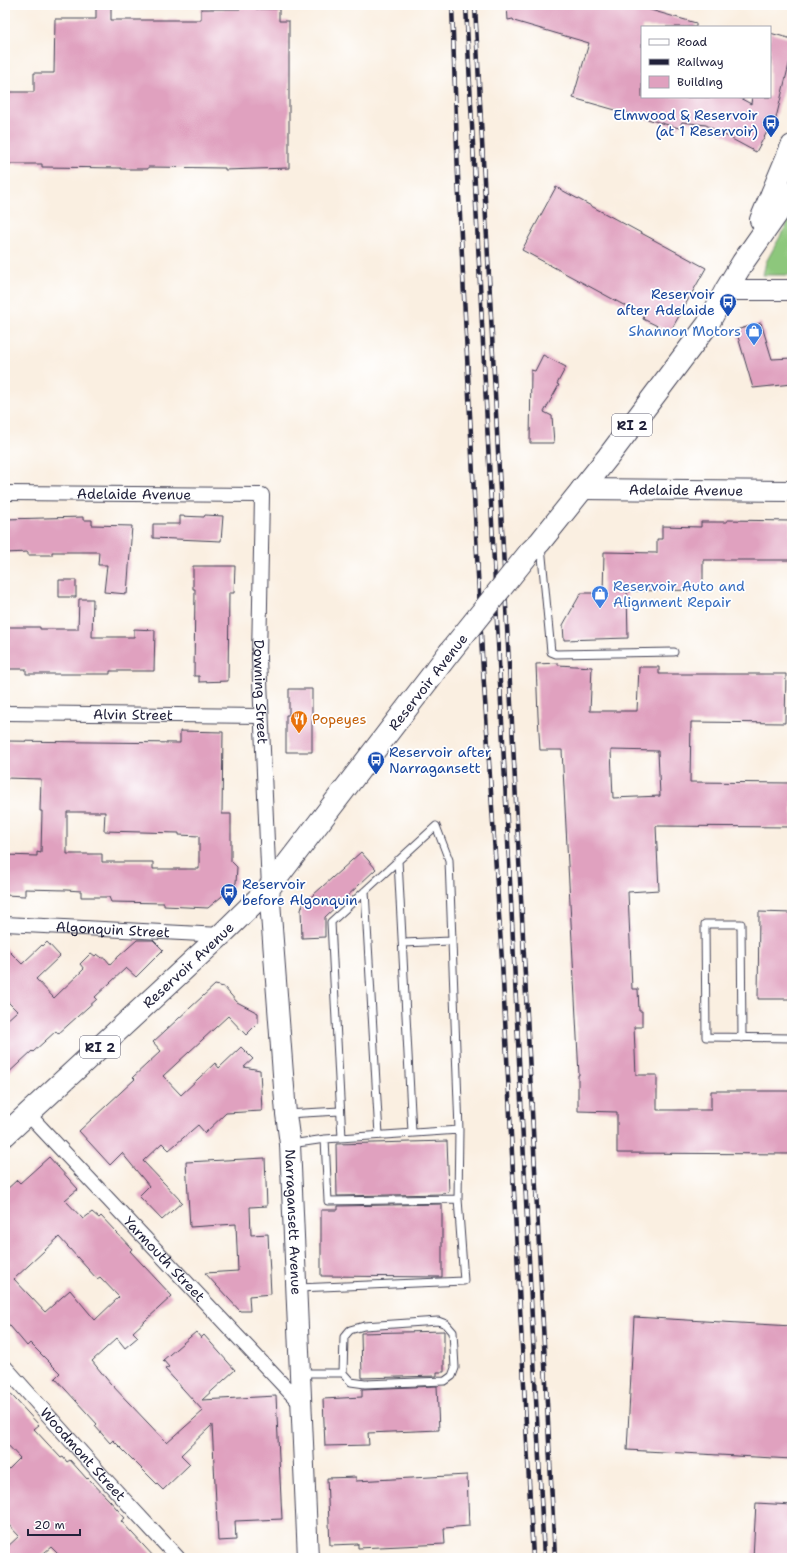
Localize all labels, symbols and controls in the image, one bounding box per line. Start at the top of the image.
legend [641,26,771,98]
text: Road [677,34,708,50]
text: Railway [677,54,724,70]
text: Building [677,74,723,90]
place label: Elmwood & Reservoir (at 1 Reservoir) [613,106,758,140]
bus stop icon: Elmwood & Reservoir (at 1 Reservoir) [761,113,781,138]
place label: Reservoir after Adelaide [617,285,715,319]
bus stop icon: Reservoir after Adelaide [718,292,738,317]
shop icon: Shannon Motors [744,321,764,346]
place label: Shannon Motors [628,322,741,340]
road number: RI 2 [612,414,652,436]
street label: Adelaide Avenue [629,480,743,500]
street label: Adelaide Avenue [77,485,191,503]
place label: Reservoir Auto and Alignment Repair [613,577,745,611]
shop icon: Reservoir Auto and Alignment Repair [590,584,610,609]
street label: Reservoir Avenue [385,630,471,734]
street label: Downing Street [250,639,272,745]
street label: Alvin Street [93,705,173,724]
restaurant icon: Popeyes [289,709,309,734]
place label: Popeyes [312,710,366,728]
place label: Reservoir after Narragansett [389,743,492,777]
bus stop icon: Reservoir after Narragansett [366,750,386,775]
place label: Reservoir before Algonquin [242,875,358,909]
bus stop icon: Reservoir before Algonquin [219,882,239,907]
street label: Algonquin Street [55,918,170,941]
street label: Reservoir Avenue [139,918,238,1012]
road number: RI 2 [80,1036,120,1058]
street label: Narragansett Avenue [281,1149,306,1295]
street label: Yarmouth Street [120,1212,209,1305]
street label: Woodmont Street [36,1404,130,1505]
scale bar [28,1511,80,1537]
text: 20 m [34,1517,65,1533]

